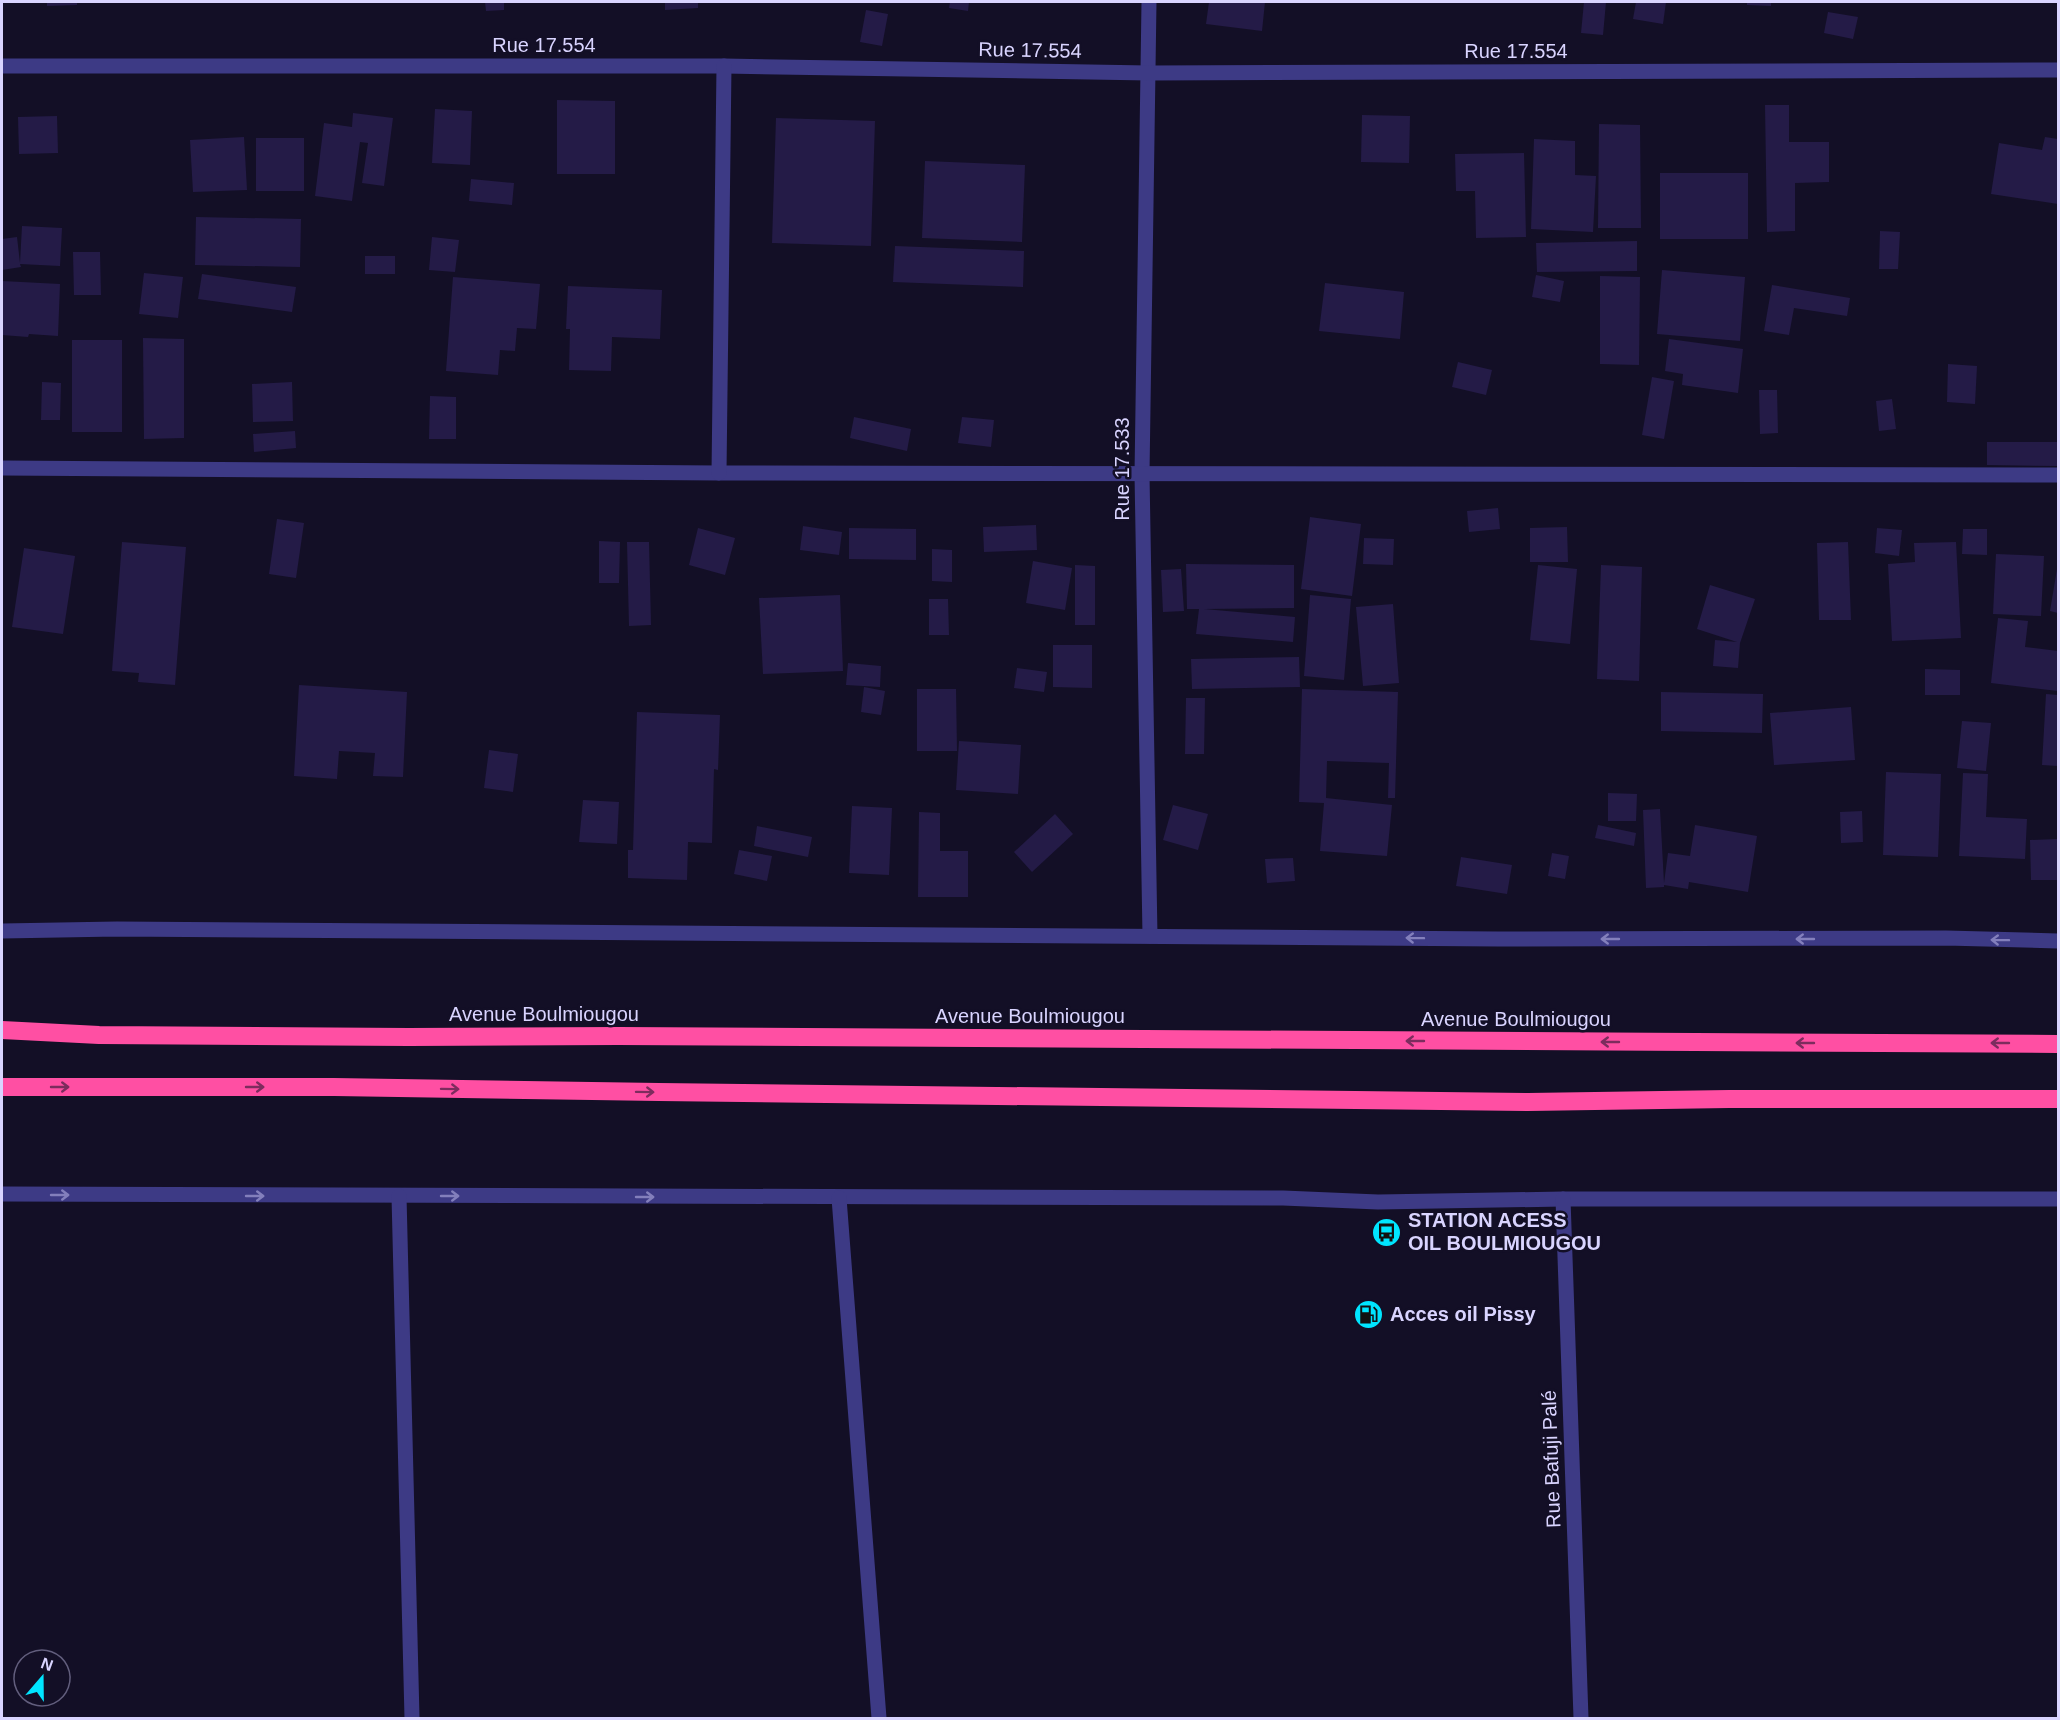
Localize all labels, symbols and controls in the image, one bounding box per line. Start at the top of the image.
street label: Rue 17.554 [492,34,596,56]
street label: Rue 17.554 [978,38,1082,62]
street label: Rue 17.554 [1464,40,1568,62]
street label: Rue 17.533 [1111,417,1133,521]
one-way arrow [1406,933,1426,944]
one-way arrow [1601,933,1621,945]
one-way arrow [1796,933,1816,945]
one-way arrow [1991,934,2011,945]
street label: Avenue Boulmiougou [449,1003,639,1025]
street label: Avenue Boulmiougou [935,1005,1125,1027]
street label: Avenue Boulmiougou [1421,1008,1611,1030]
one-way arrow [1406,1035,1426,1046]
one-way arrow [1601,1036,1621,1048]
one-way arrow [1796,1037,1816,1049]
one-way arrow [1991,1037,2011,1049]
one-way arrow [49,1081,69,1093]
one-way arrow [244,1081,264,1093]
one-way arrow [439,1083,459,1095]
one-way arrow [634,1086,654,1098]
one-way arrow [49,1189,69,1201]
one-way arrow [244,1190,264,1202]
one-way arrow [439,1190,459,1202]
one-way arrow [634,1191,654,1203]
place label: STATION ACESS OIL BOULMIOUGOU [1408,1209,1601,1254]
bus stop icon: STATION ACESS OIL BOULMIOUGOU [1371,1216,1403,1248]
fuel station icon: Acces oil Pissy [1353,1298,1385,1330]
place label: Acces oil Pissy [1390,1303,1537,1325]
street label: Rue Bafuji Palé [1538,1390,1564,1528]
north arrow [12,1648,72,1708]
text: N [39,1654,55,1674]

